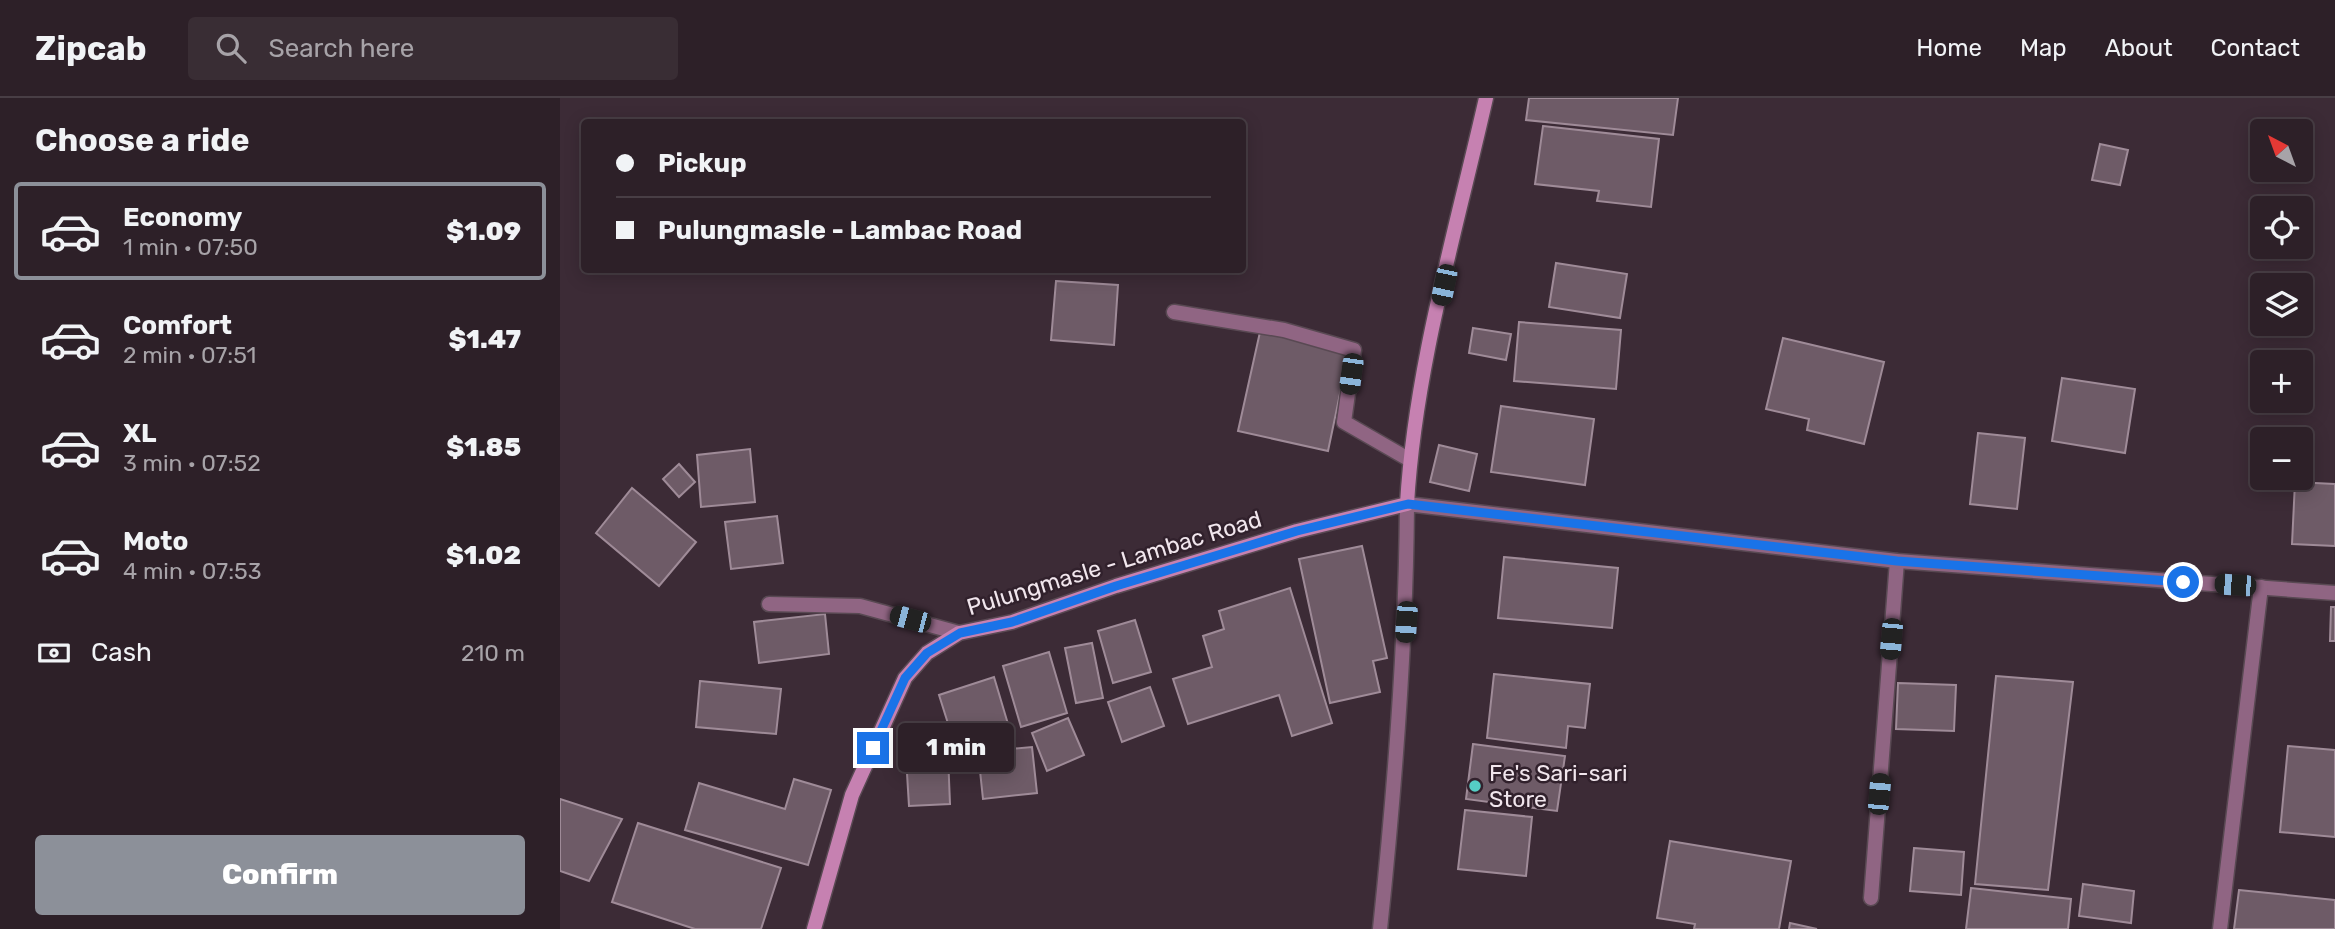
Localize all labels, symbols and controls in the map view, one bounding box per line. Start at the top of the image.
search box [188,17,678,80]
text: Zipcab [35,29,146,68]
icon: search [212,29,250,67]
text: Search here [268,33,414,64]
text: Home [1916,34,1982,62]
text: Map [2020,34,2067,62]
text: About [2105,34,2173,62]
text: Contact [2211,34,2300,62]
north arrow [2250,119,2314,182]
map controls [2250,119,2313,490]
text: Choose a ride [35,121,249,159]
text: Pickup [658,148,747,179]
button: locate [2250,196,2313,259]
icon: car [39,200,102,263]
text: Economy [123,202,242,233]
text: Pulungmasle - Lambac Road [658,215,1022,246]
text: $1.09 [446,216,521,247]
text: 1 min · 07:50 [123,233,258,261]
car [1430,262,1459,308]
button: layers [2250,273,2313,336]
icon: car [39,308,102,371]
text: Comfort [123,310,232,341]
text: $1.47 [448,324,521,355]
text: 2 min · 07:51 [123,341,256,369]
button: + [2250,350,2313,413]
car [1338,352,1365,396]
icon: car [39,416,102,479]
text: XL [123,418,156,449]
button: − [2250,427,2313,490]
text: $1.85 [446,432,521,463]
text: 3 min · 07:52 [123,449,261,477]
street label: Pulungmasle - Lambac Road [963,505,1265,621]
icon: car [39,524,102,587]
text: Moto [123,526,188,557]
text: $1.02 [446,540,521,571]
text: 4 min · 07:53 [123,557,262,585]
route start [2167,566,2199,598]
car [2214,573,2257,597]
car [1395,600,1418,644]
car [887,603,934,635]
car [1879,617,1904,661]
icon: cash [35,634,73,672]
text: Cash [91,637,152,668]
text: 210 m [461,639,525,667]
callout: 1 min [898,724,1013,772]
route end [857,732,889,764]
text: 1 min [926,733,986,761]
place label: Fe's Sari-sari Store [1489,759,1627,813]
car [1867,772,1892,816]
marker: Fe's Sari-sari Store [1467,778,1483,794]
button: Confirm [35,835,525,915]

